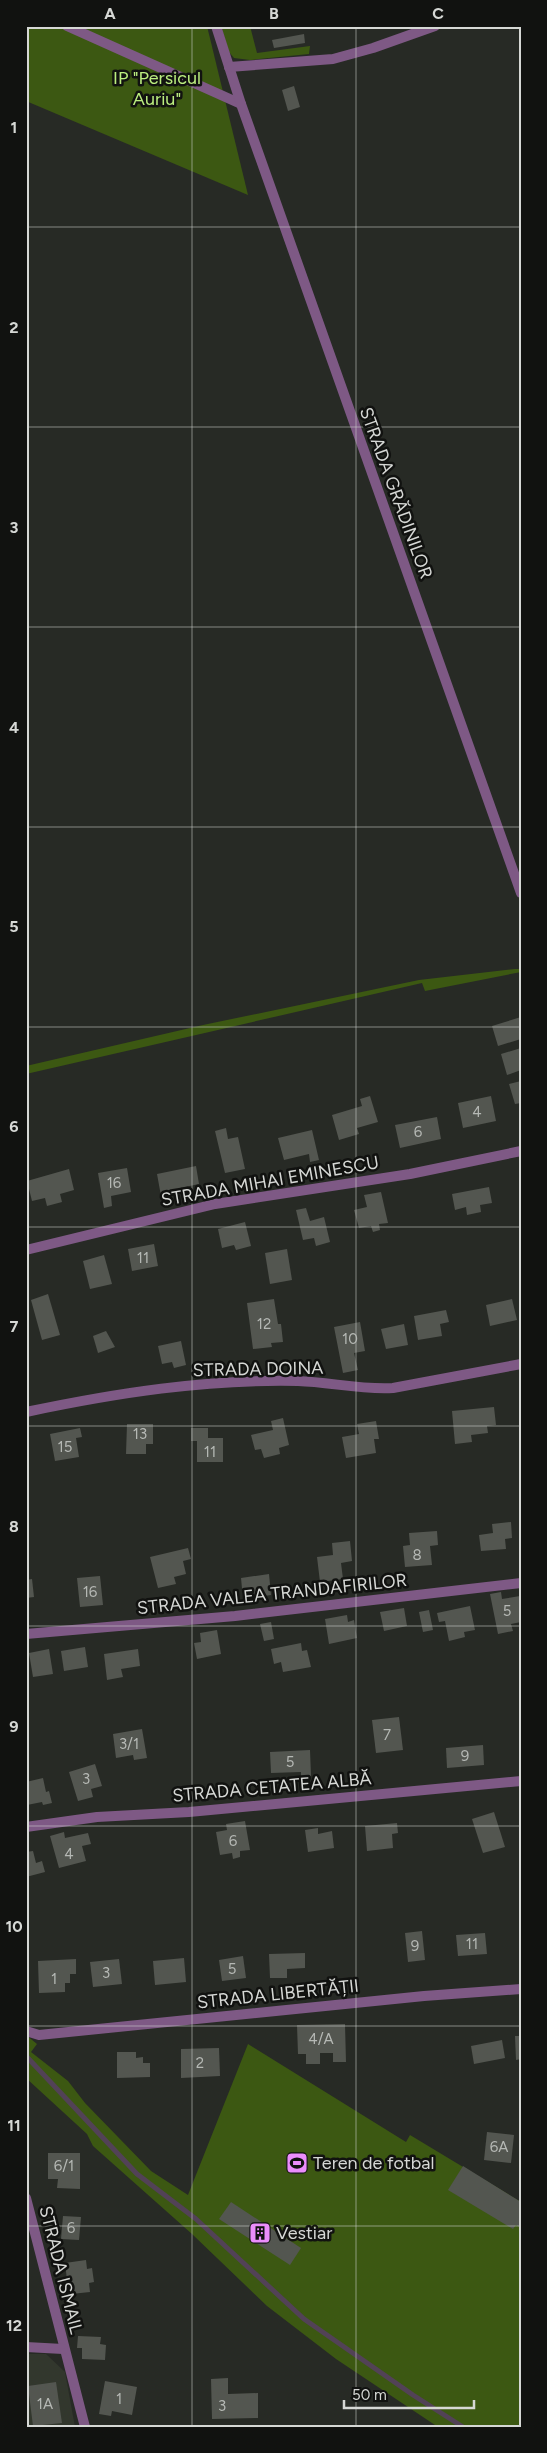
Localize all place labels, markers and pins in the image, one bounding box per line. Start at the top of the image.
sports icon: Teren de fotbal [285,2151,309,2175]
place label: Teren de fotbal [313,2152,434,2174]
building icon: Vestiar [248,2221,272,2245]
place label: Vestiar [276,2222,332,2244]

